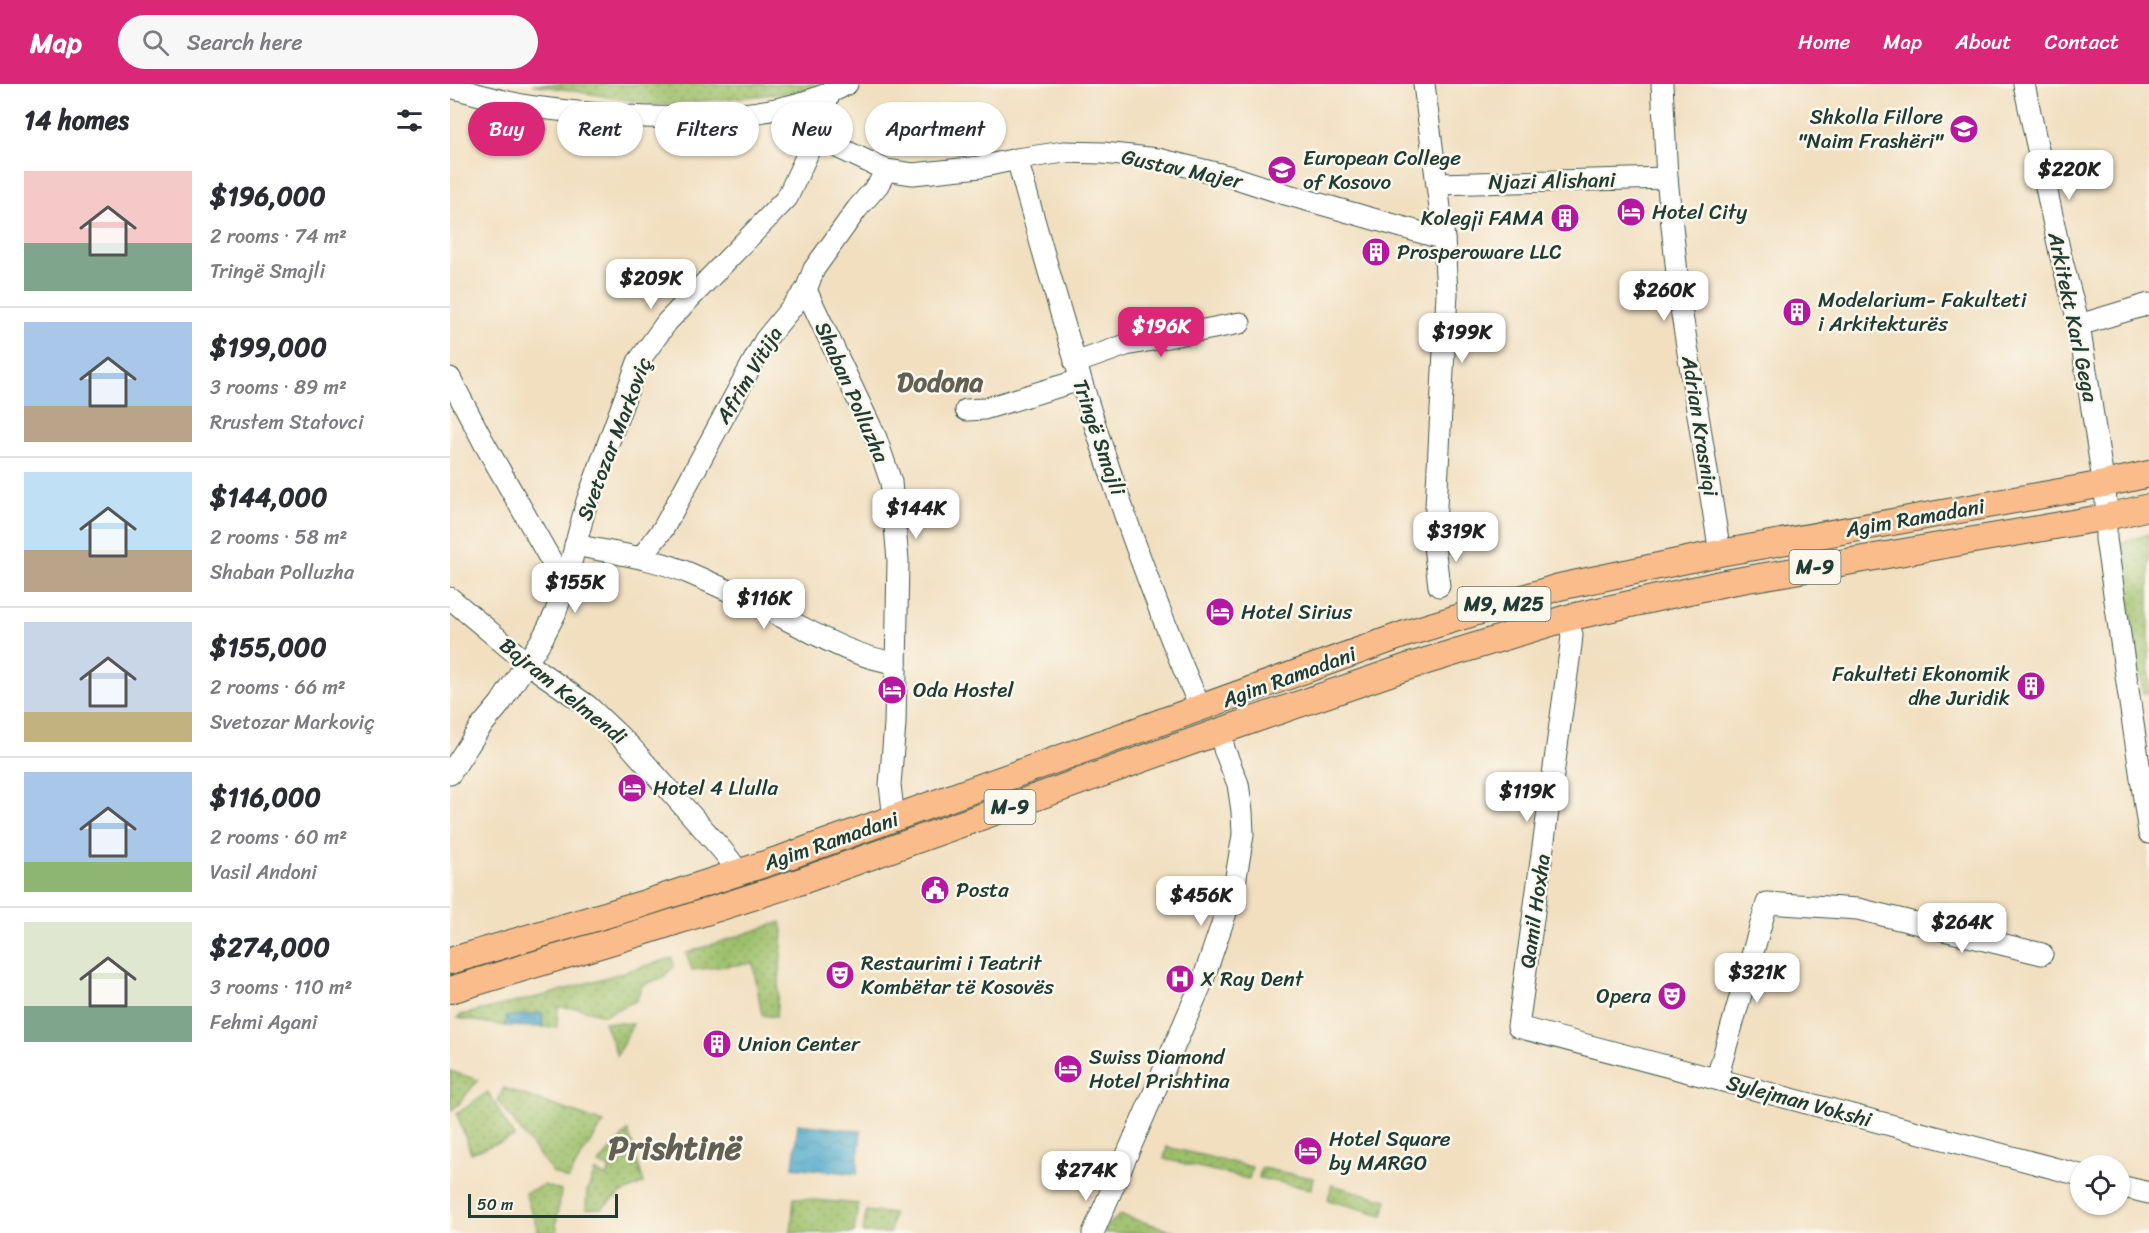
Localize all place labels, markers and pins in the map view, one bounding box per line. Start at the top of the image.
place label: Shkolla Fillore "Naim Frashëri" [1798,98,1944,160]
school or university icon: Shkolla Fillore "Naim Frashëri" [1948,113,1980,145]
place label: European College of Kosovo [1303,139,1461,201]
pin: $220K [2027,150,2111,201]
school or university icon: European College of Kosovo [1266,154,1298,186]
place label: Hotel City [1652,193,1747,231]
hotel icon: Hotel City [1615,196,1647,228]
place label: Kolegji FAMA [1421,199,1544,237]
building icon: Kolegji FAMA [1549,202,1581,234]
place label: Prosperoware LLC [1397,233,1562,271]
building icon: Prosperoware LLC [1360,236,1392,268]
pin: $209K [609,259,693,310]
pin: $260K [1622,271,1706,322]
place label: Modelarium- Fakulteti i Arkitekturës [1818,281,2028,343]
building icon: Modelarium- Fakulteti i Arkitekturës [1781,296,1813,328]
pin: $196K [1119,307,1203,358]
pin: $199K [1420,313,1504,364]
pin: $144K [874,489,958,540]
pin: $319K [1414,512,1498,563]
pin: $155K [533,563,617,614]
pin: $116K [722,579,806,630]
place label: Hotel Sirius [1241,593,1353,631]
hotel icon: Hotel Sirius [1204,596,1236,628]
place label: Fakulteti Ekonomik dhe Juridik [1832,655,2010,717]
building icon: Fakulteti Ekonomik dhe Juridik [2015,670,2047,702]
place label: Oda Hostel [913,671,1014,709]
hotel icon: Oda Hostel [876,674,908,706]
place label: Hotel 4 Llulla [653,769,778,807]
hotel icon: Hotel 4 Llulla [616,772,648,804]
pin: $119K [1485,772,1569,823]
place label: Posta [956,871,1009,909]
public building icon: Posta [919,874,951,906]
pin: $456K [1159,876,1243,927]
pin: $264K [1920,903,2004,954]
place label: Restaurimi i Teatrit Kombëtar të Kosovës [861,944,1054,1006]
pin: $321K [1715,953,1799,1004]
theatre icon: Restaurimi i Teatrit Kombëtar të Kosovës [824,959,856,991]
place label: X Ray Dent [1200,960,1305,998]
hospital icon: X Ray Dent [1164,963,1196,995]
place label: Opera [1596,977,1651,1015]
theatre icon: Opera [1656,980,1688,1012]
place label: Union Center [738,1025,861,1063]
building icon: Union Center [701,1028,733,1060]
place label: Swiss Diamond Hotel Prishtina [1089,1038,1230,1100]
hotel icon: Swiss Diamond Hotel Prishtina [1052,1053,1084,1085]
place label: Hotel Square by MARGO [1329,1120,1451,1182]
hotel icon: Hotel Square by MARGO [1292,1135,1324,1167]
pin: $274K [1044,1151,1128,1202]

